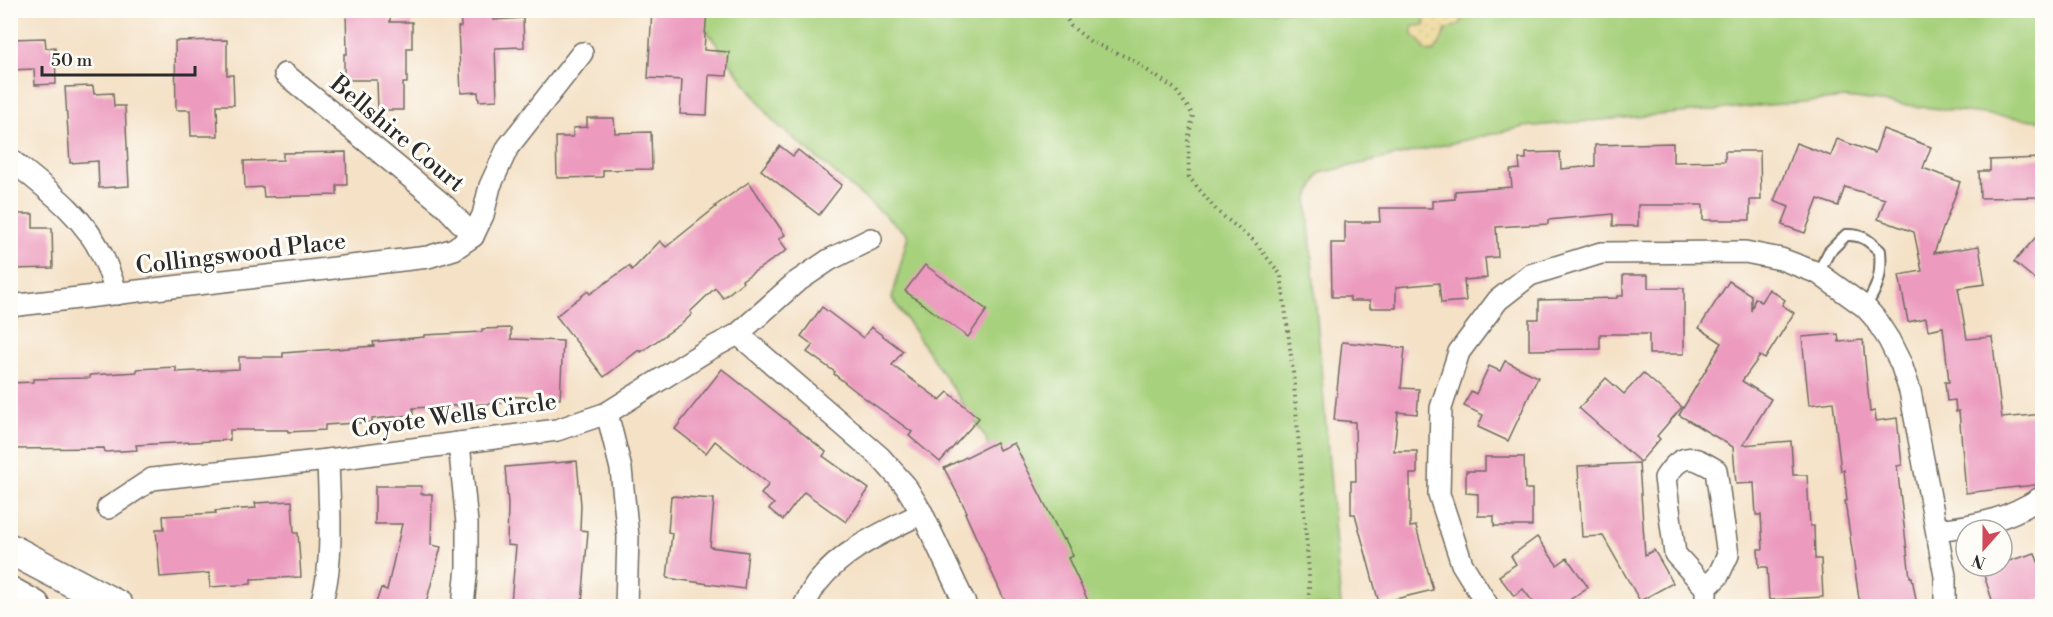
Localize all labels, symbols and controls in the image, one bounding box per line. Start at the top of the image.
scale bar [42,39,195,77]
text: 50 m [51,49,93,72]
street label: Bellshire Court [323,68,471,199]
street label: Collingswood Place [134,226,348,282]
street label: Coyote Wells Circle [349,387,559,445]
north arrow [1954,518,2014,578]
text: N [1969,549,1988,573]

